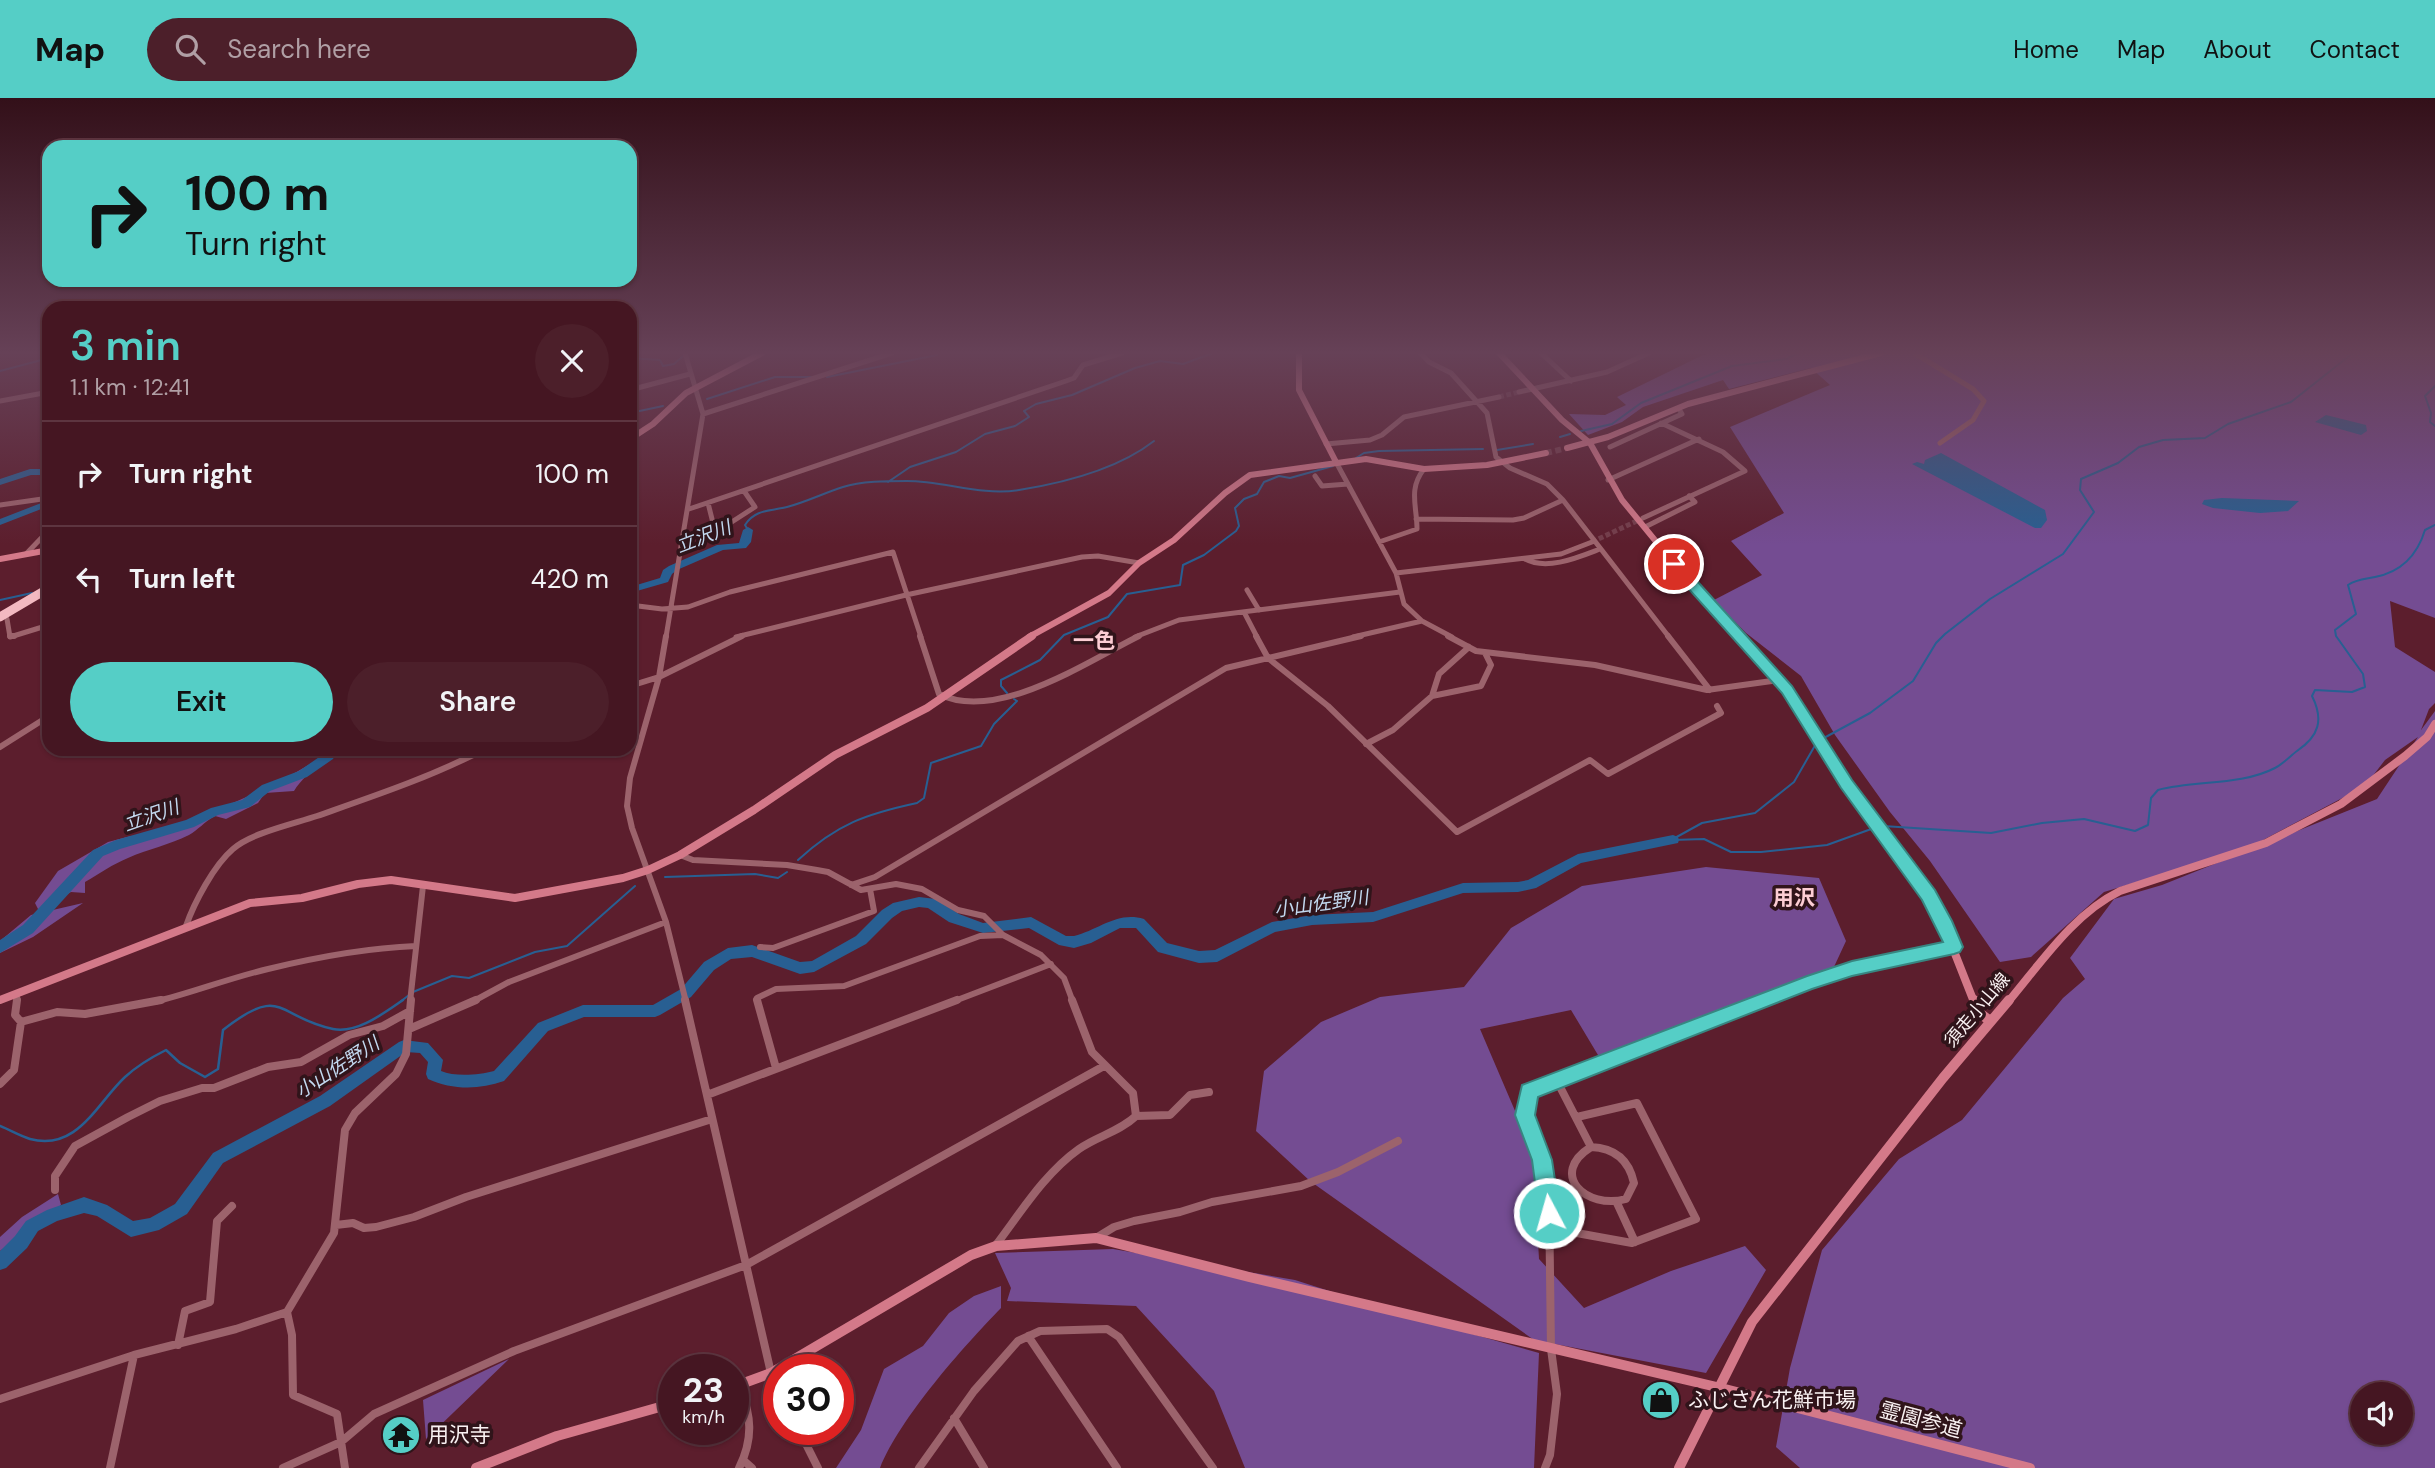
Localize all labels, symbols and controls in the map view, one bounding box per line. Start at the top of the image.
search box [147,18,637,81]
text: Map [35,28,105,71]
icon: search [171,30,209,68]
text: Search here [227,32,371,66]
text: Home [2013,34,2079,65]
text: Map [2117,34,2165,65]
text: About [2203,34,2272,65]
text: Contact [2310,34,2400,65]
text: 100 m [185,161,329,225]
icon: right [70,168,161,259]
text: Turn right [185,223,327,265]
text: 3 min [70,318,181,373]
button: close [535,324,609,398]
text: 1.1 km · 12:41 [70,372,190,402]
icon: right [70,455,108,493]
text: Turn right [129,457,253,491]
text: 100 m [535,457,609,491]
water label: 立沢川 [672,514,736,558]
pin [1644,534,1704,594]
icon: arrive [1655,545,1693,583]
icon: left [70,560,108,598]
text: Turn left [129,562,236,596]
text: 420 m [531,562,609,596]
district label: 一色 [1073,627,1115,655]
button: Exit [70,662,333,742]
button: Share [347,662,609,742]
water label: 立沢川 [120,794,184,837]
water label: 小山佐野川 [1272,884,1372,922]
district label: 用沢 [1773,884,1815,912]
street label: 須走小山線 [1939,968,2015,1052]
water label: 小山佐野川 [291,1030,386,1104]
position arrow [1512,1176,1586,1250]
speed limit sign: 30 [763,1354,854,1445]
text: 23 [683,1367,724,1413]
shop icon: ふじさん花鮮市場 [1640,1379,1682,1421]
map controls [2350,1382,2413,1445]
button: sound [2350,1382,2413,1445]
place label: ふじさん花鮮市場 [1688,1386,1856,1414]
street label: 霊園参道 [1877,1396,1965,1444]
text: km/h [682,1405,725,1429]
temple icon: 用沢寺 [380,1414,422,1456]
place label: 用沢寺 [428,1421,491,1449]

